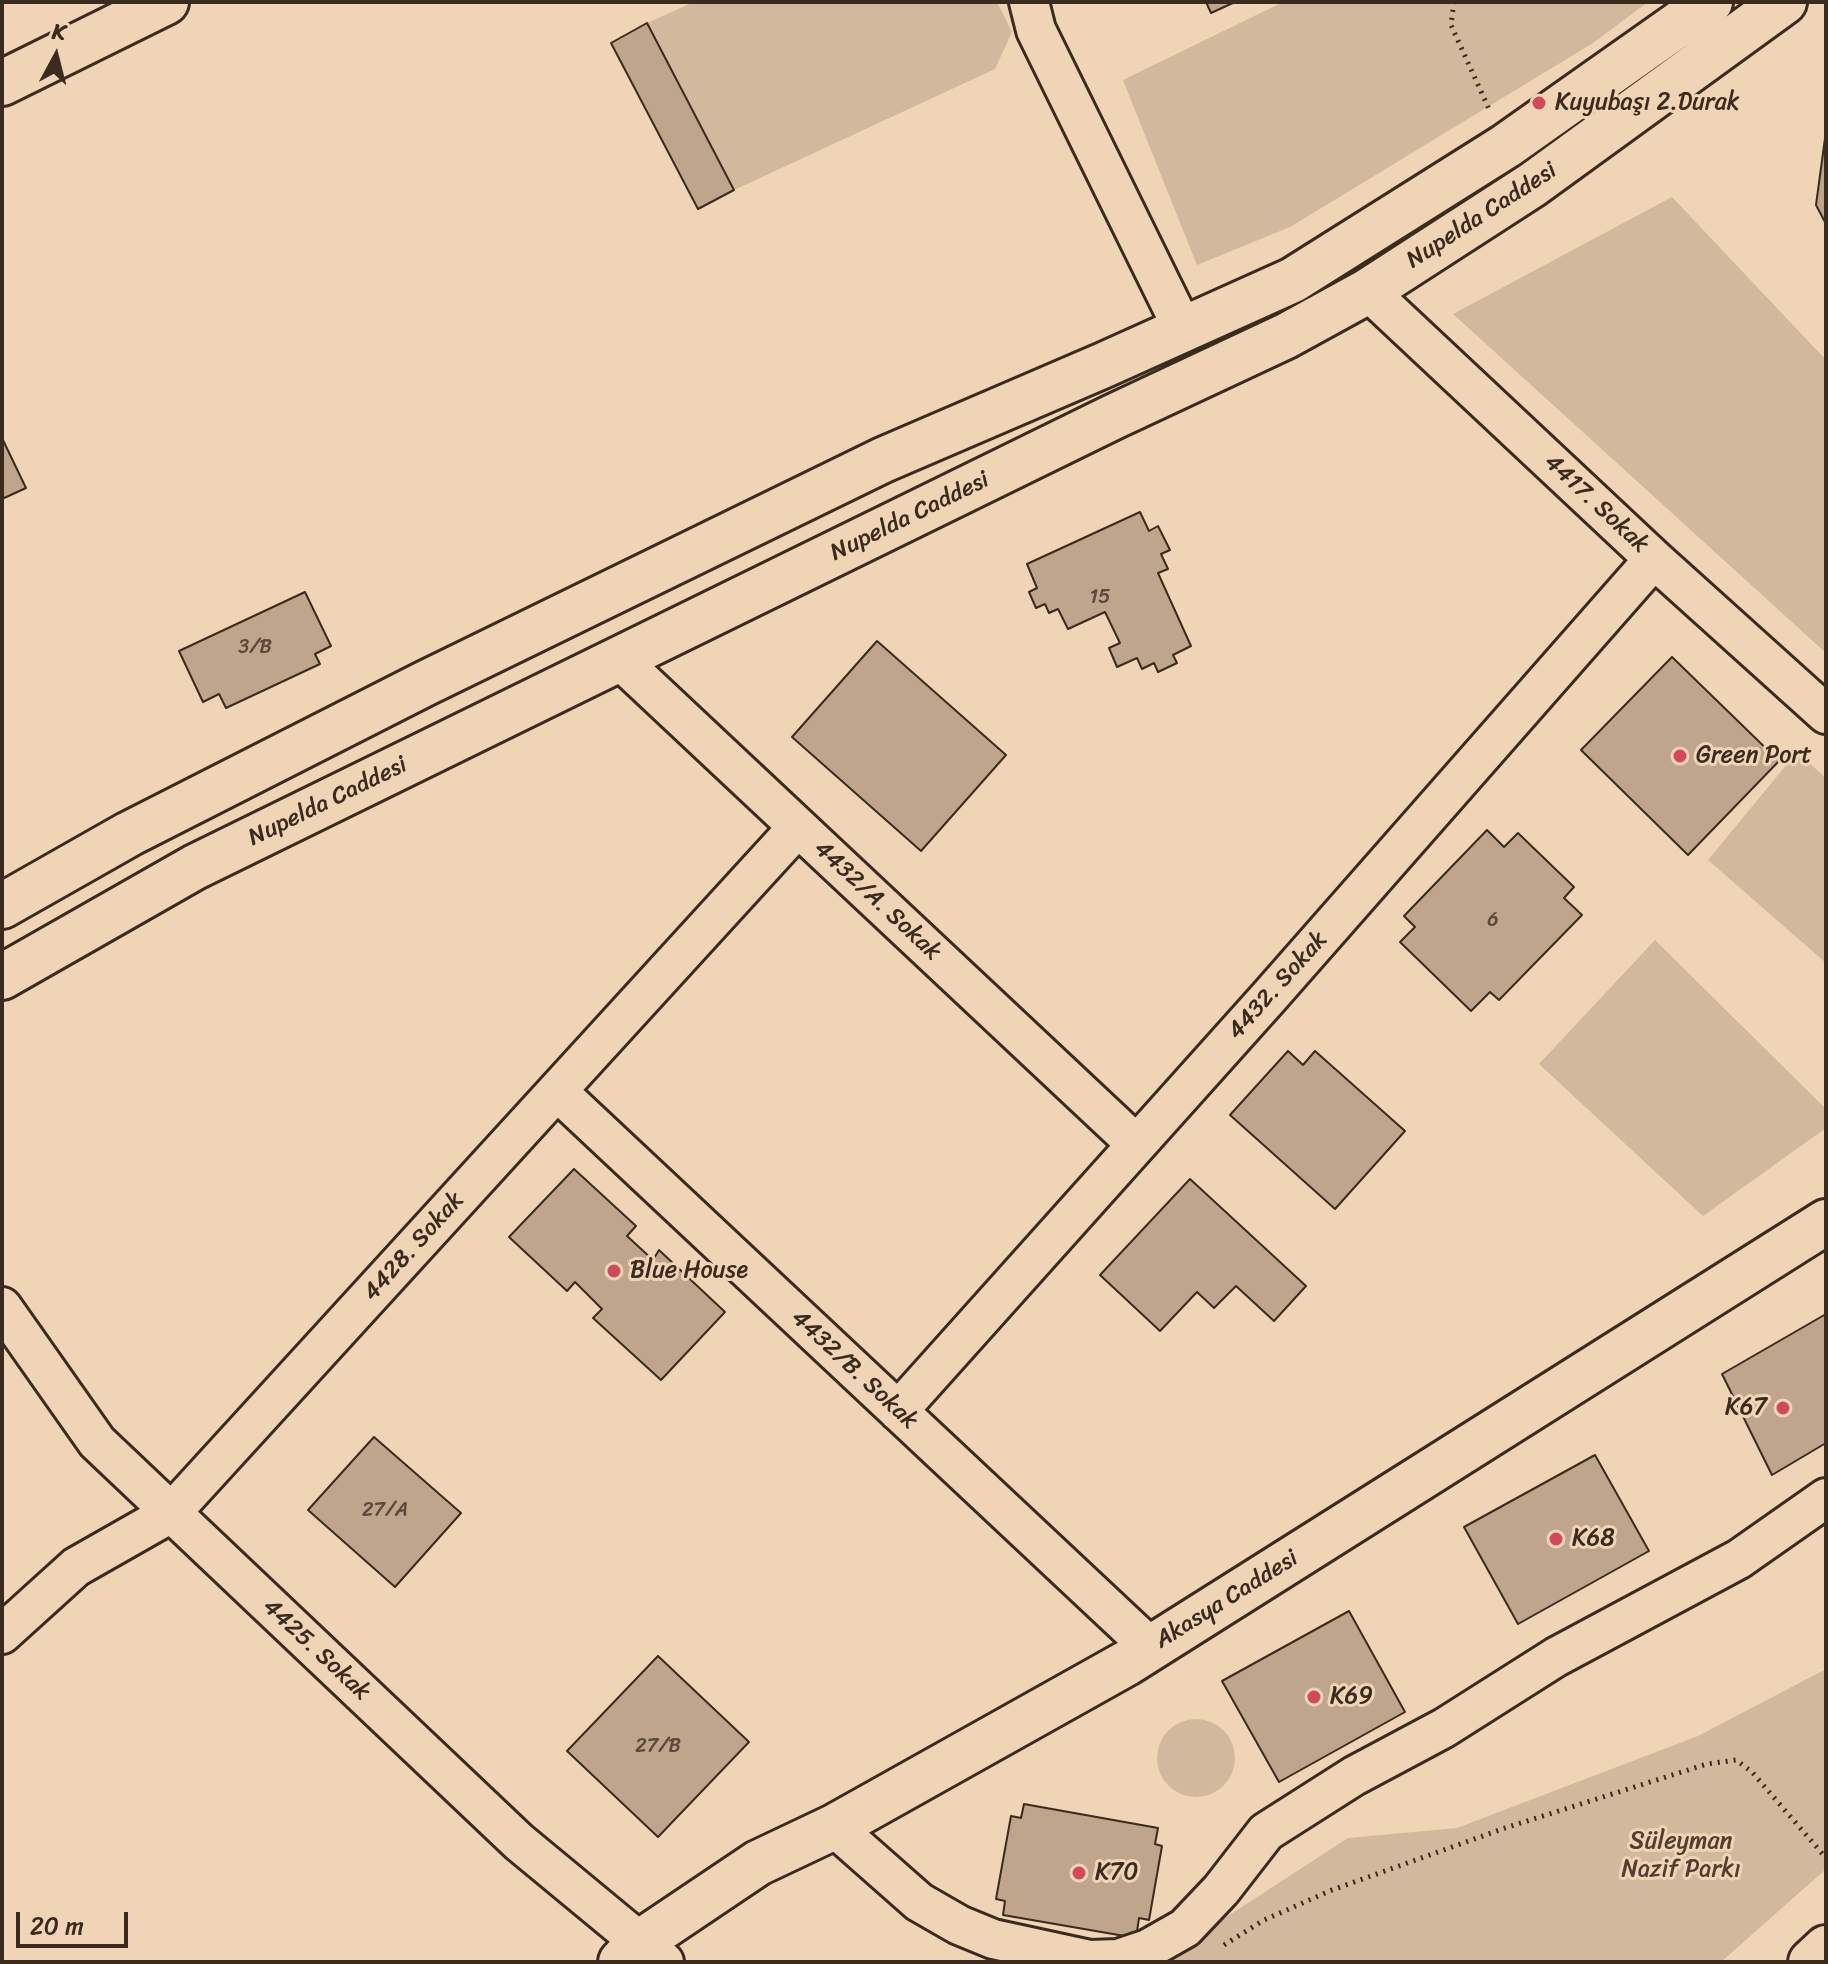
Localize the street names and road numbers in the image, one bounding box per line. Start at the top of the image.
street label: Nupelda Caddesi [1401,157,1563,275]
street label: 4417. Sokak [1538,448,1654,560]
street label: Nupelda Caddesi [826,466,994,568]
street label: Nupelda Caddesi [244,751,412,853]
street label: 4432/A. Sokak [808,835,946,967]
street label: 4432. Sokak [1222,926,1334,1046]
street label: 4428. Sokak [358,1187,470,1307]
street label: 4432/B. Sokak [785,1304,923,1436]
street label: Akasya Caddesi [1150,1545,1304,1655]
street label: 4425. Sokak [256,1593,376,1707]

